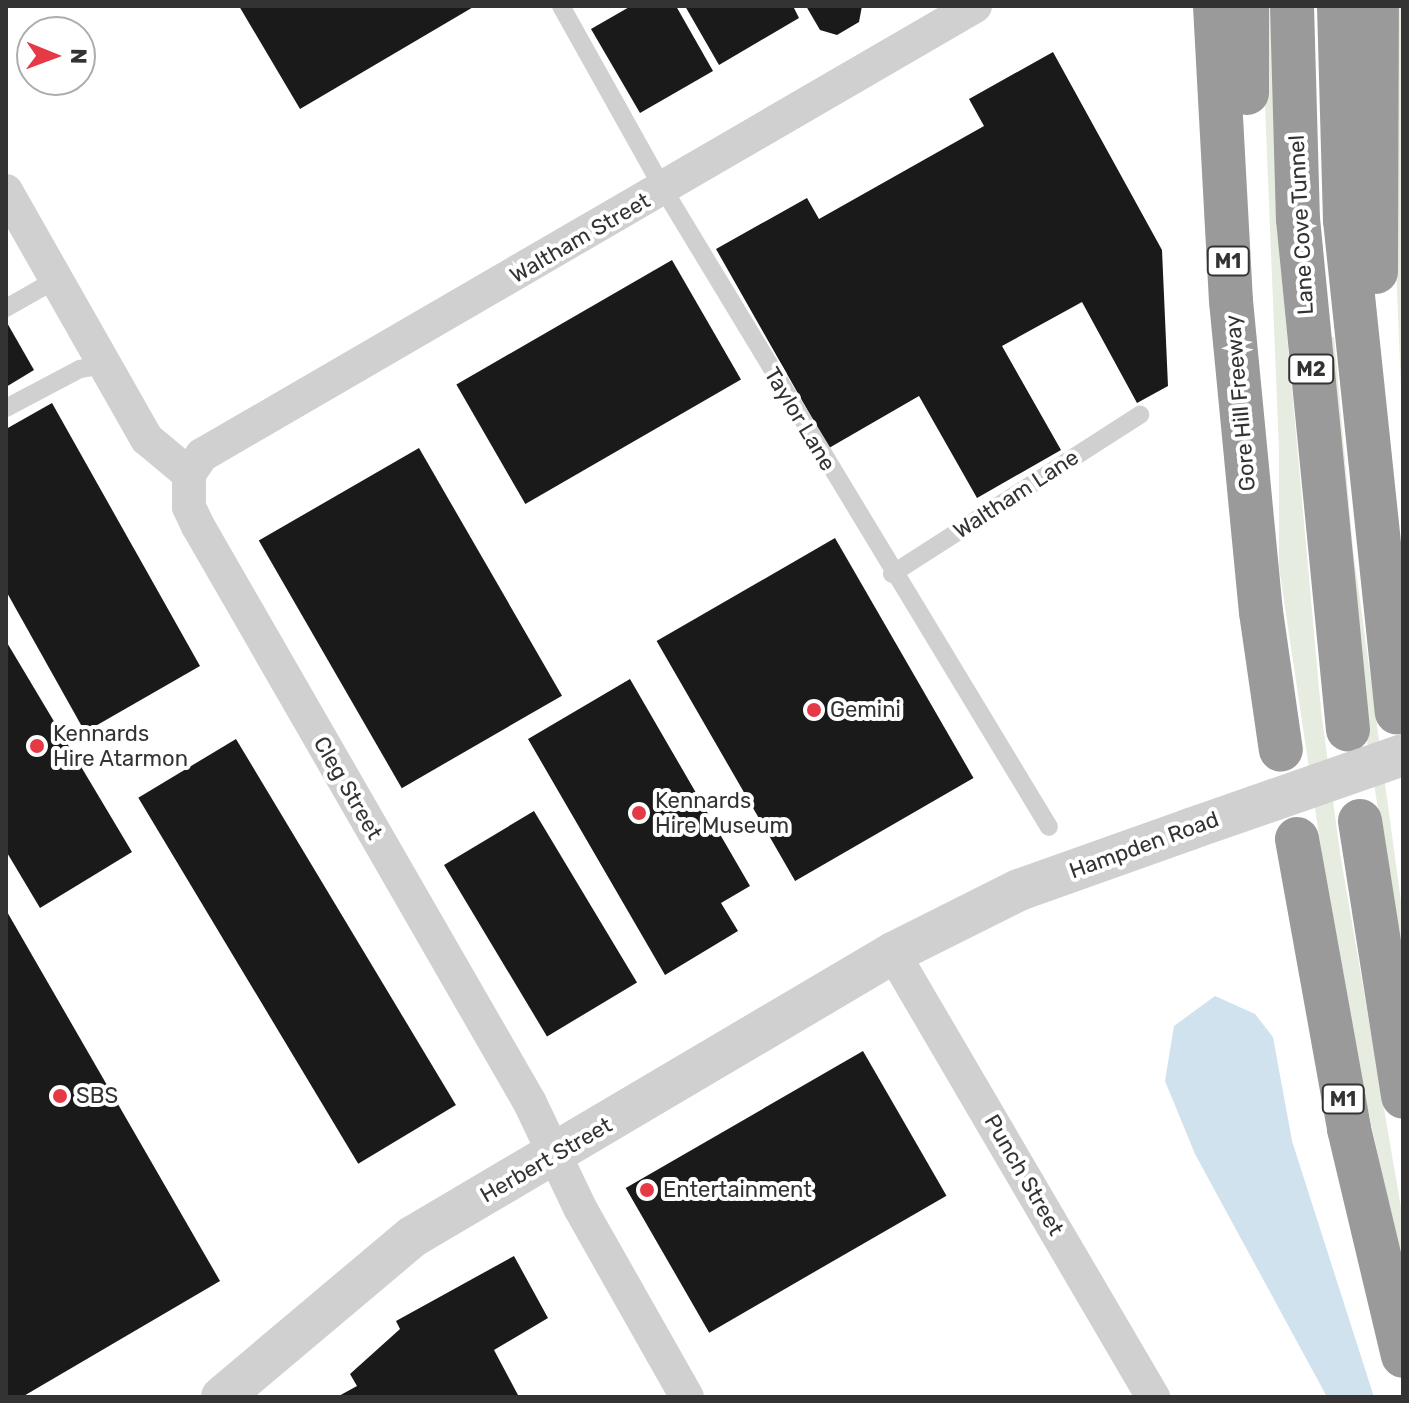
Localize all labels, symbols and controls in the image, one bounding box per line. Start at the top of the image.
north arrow [16,16,96,96]
text: N [65,48,92,65]
street label: Lane Cove Tunnel [1283,134,1319,316]
street label: Waltham Street [505,187,655,289]
road number: M1 [1206,245,1250,277]
street label: Gore Hill Freeway [1219,314,1261,492]
road number: M2 [1287,353,1335,385]
street label: Taylor Lane [759,362,841,476]
street label: Waltham Lane [948,444,1084,544]
place label: Gemini [830,697,901,723]
marker: Gemini [805,701,823,719]
place label: Kennards Hire Atarmon [53,720,189,772]
street label: Cleg Street [308,732,388,844]
marker: Kennards Hire Atarmon [28,737,46,755]
place label: Kennards Hire Museum [655,787,789,838]
marker: Kennards Hire Museum [630,804,648,822]
street label: Hampden Road [1066,806,1222,884]
place label: SBS [76,1083,118,1109]
road number: M1 [1321,1083,1365,1115]
marker: SBS [51,1087,69,1105]
street label: Punch Street [979,1110,1069,1240]
street label: Herbert Street [475,1112,617,1208]
place label: Entertainment [663,1177,812,1203]
marker: Entertainment [638,1181,656,1199]

